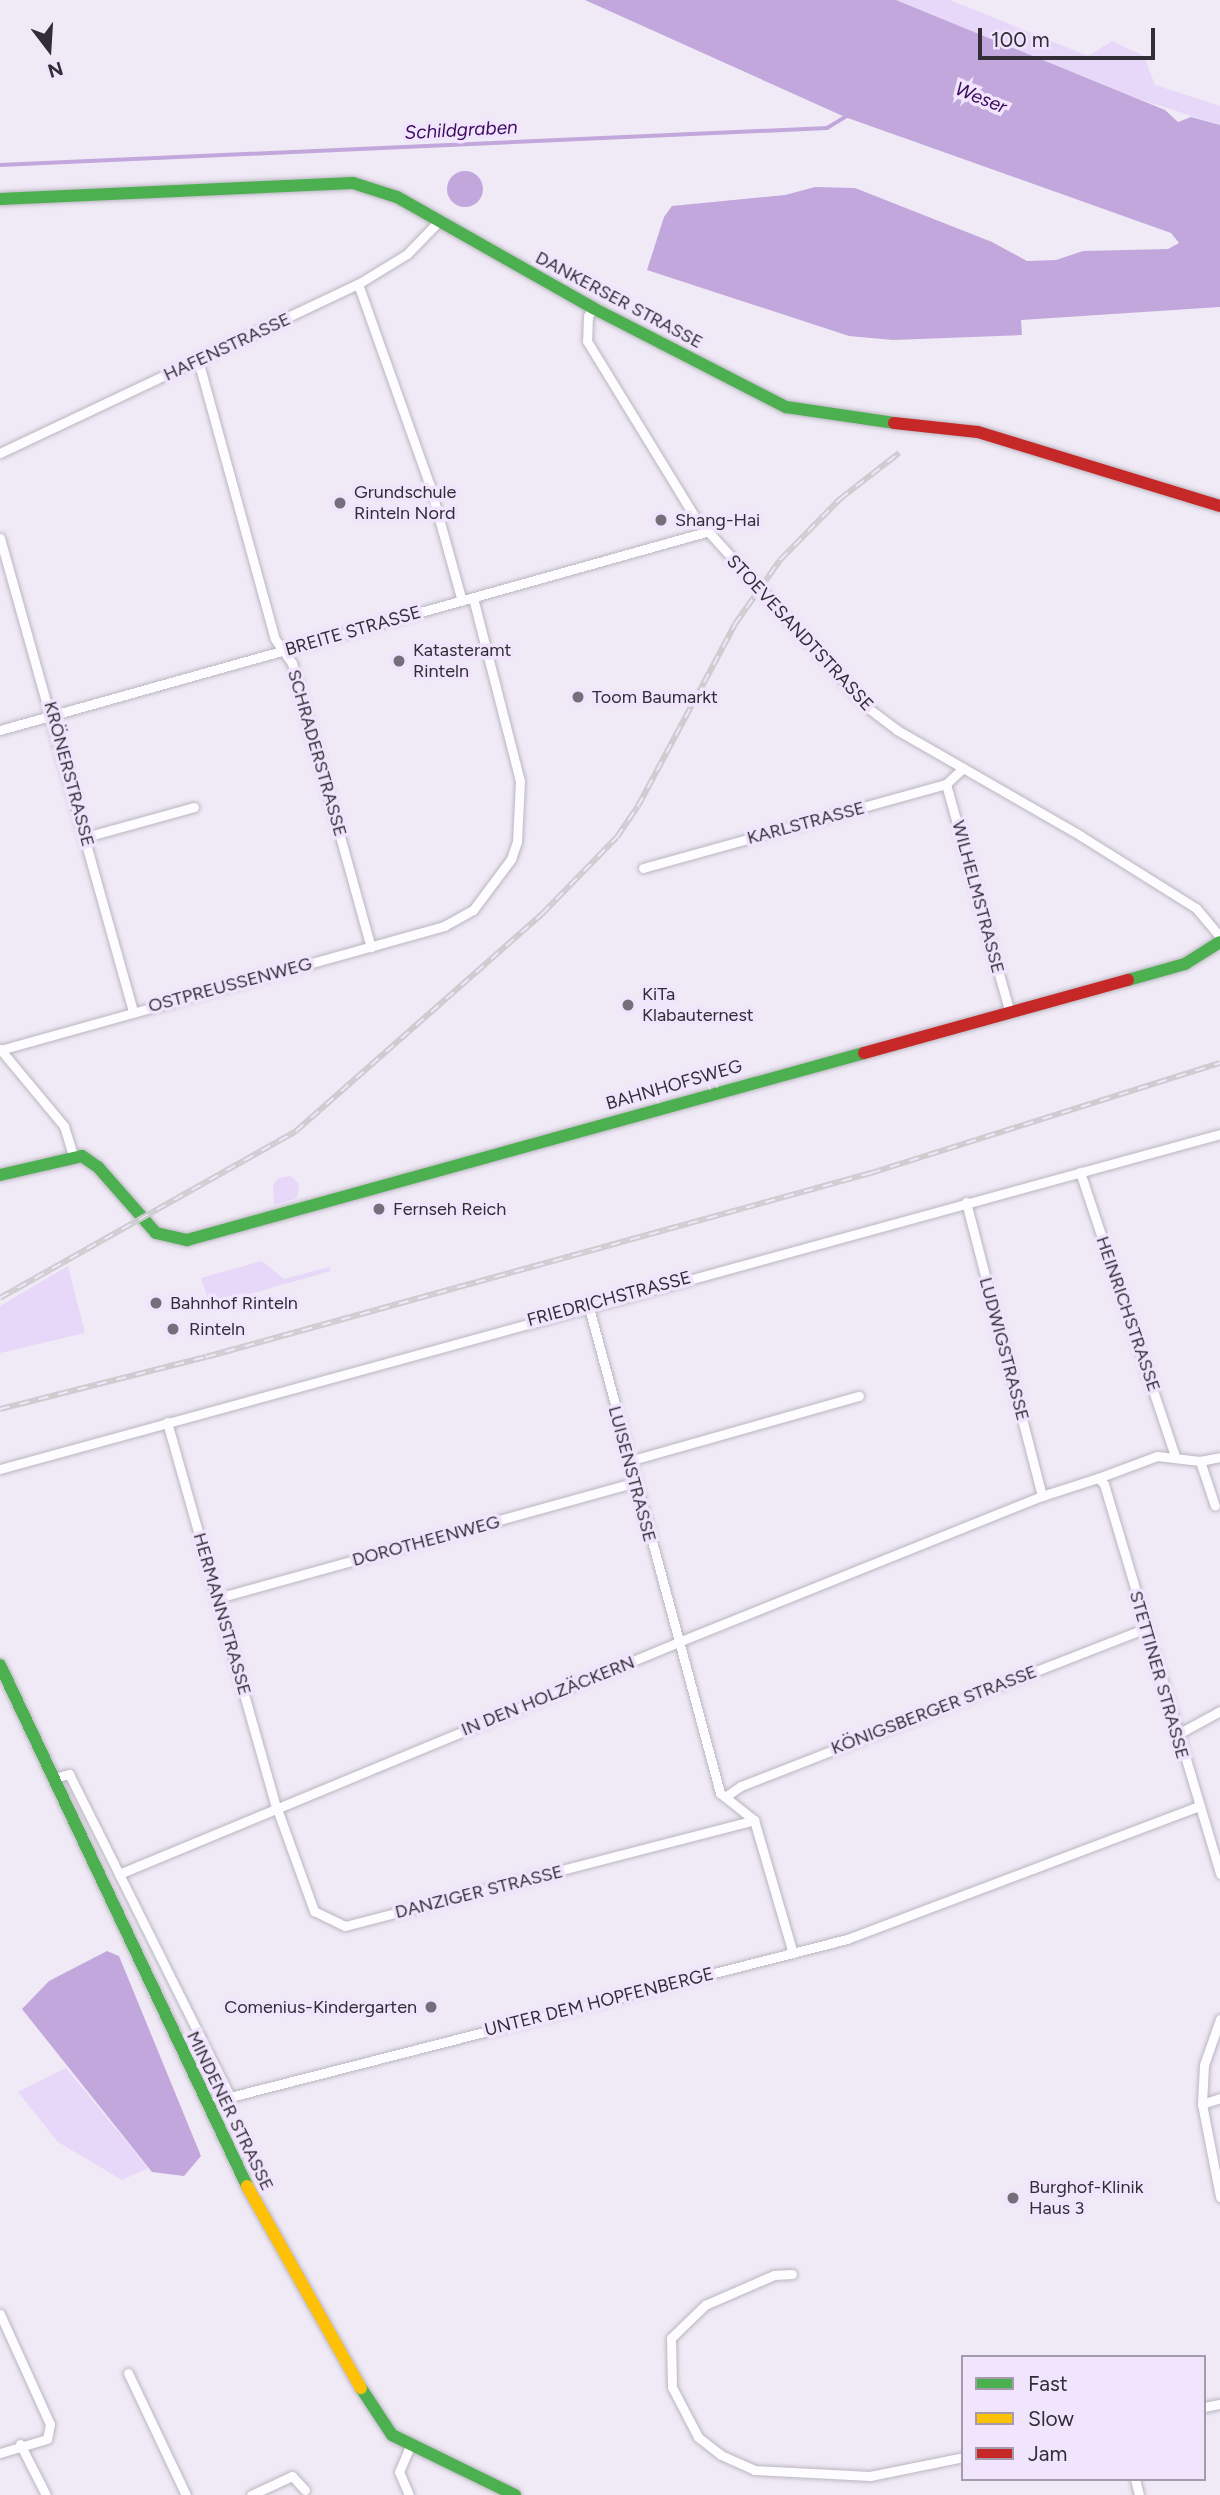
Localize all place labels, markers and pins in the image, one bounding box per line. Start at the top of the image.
place label: Grundschule Rinteln Nord [354,482,456,524]
marker: Grundschule Rinteln Nord [332,495,348,511]
place label: Shang-Hai [675,509,760,531]
marker: Shang-Hai [653,512,669,528]
place label: Katasteramt Rinteln [413,640,511,682]
marker: Katasteramt Rinteln [391,653,407,669]
place label: Toom Baumarkt [592,686,718,708]
marker: Toom Baumarkt [570,689,586,705]
place label: KiTa Klabauternest [642,984,754,1026]
marker: KiTa Klabauternest [620,997,636,1013]
place label: Fernseh Reich [393,1198,506,1220]
marker: Fernseh Reich [371,1201,387,1217]
place label: Bahnhof Rinteln [170,1292,298,1314]
marker: Bahnhof Rinteln [148,1295,164,1311]
place label: Rinteln [189,1318,245,1340]
marker: Rinteln [163,1319,183,1339]
place label: Comenius-Kindergarten [224,1996,417,2018]
marker: Comenius-Kindergarten [423,1999,439,2015]
place label: Burghof-Klinik Haus 3 [1029,2177,1143,2220]
marker: Burghof-Klinik Haus 3 [1003,2188,1023,2208]

